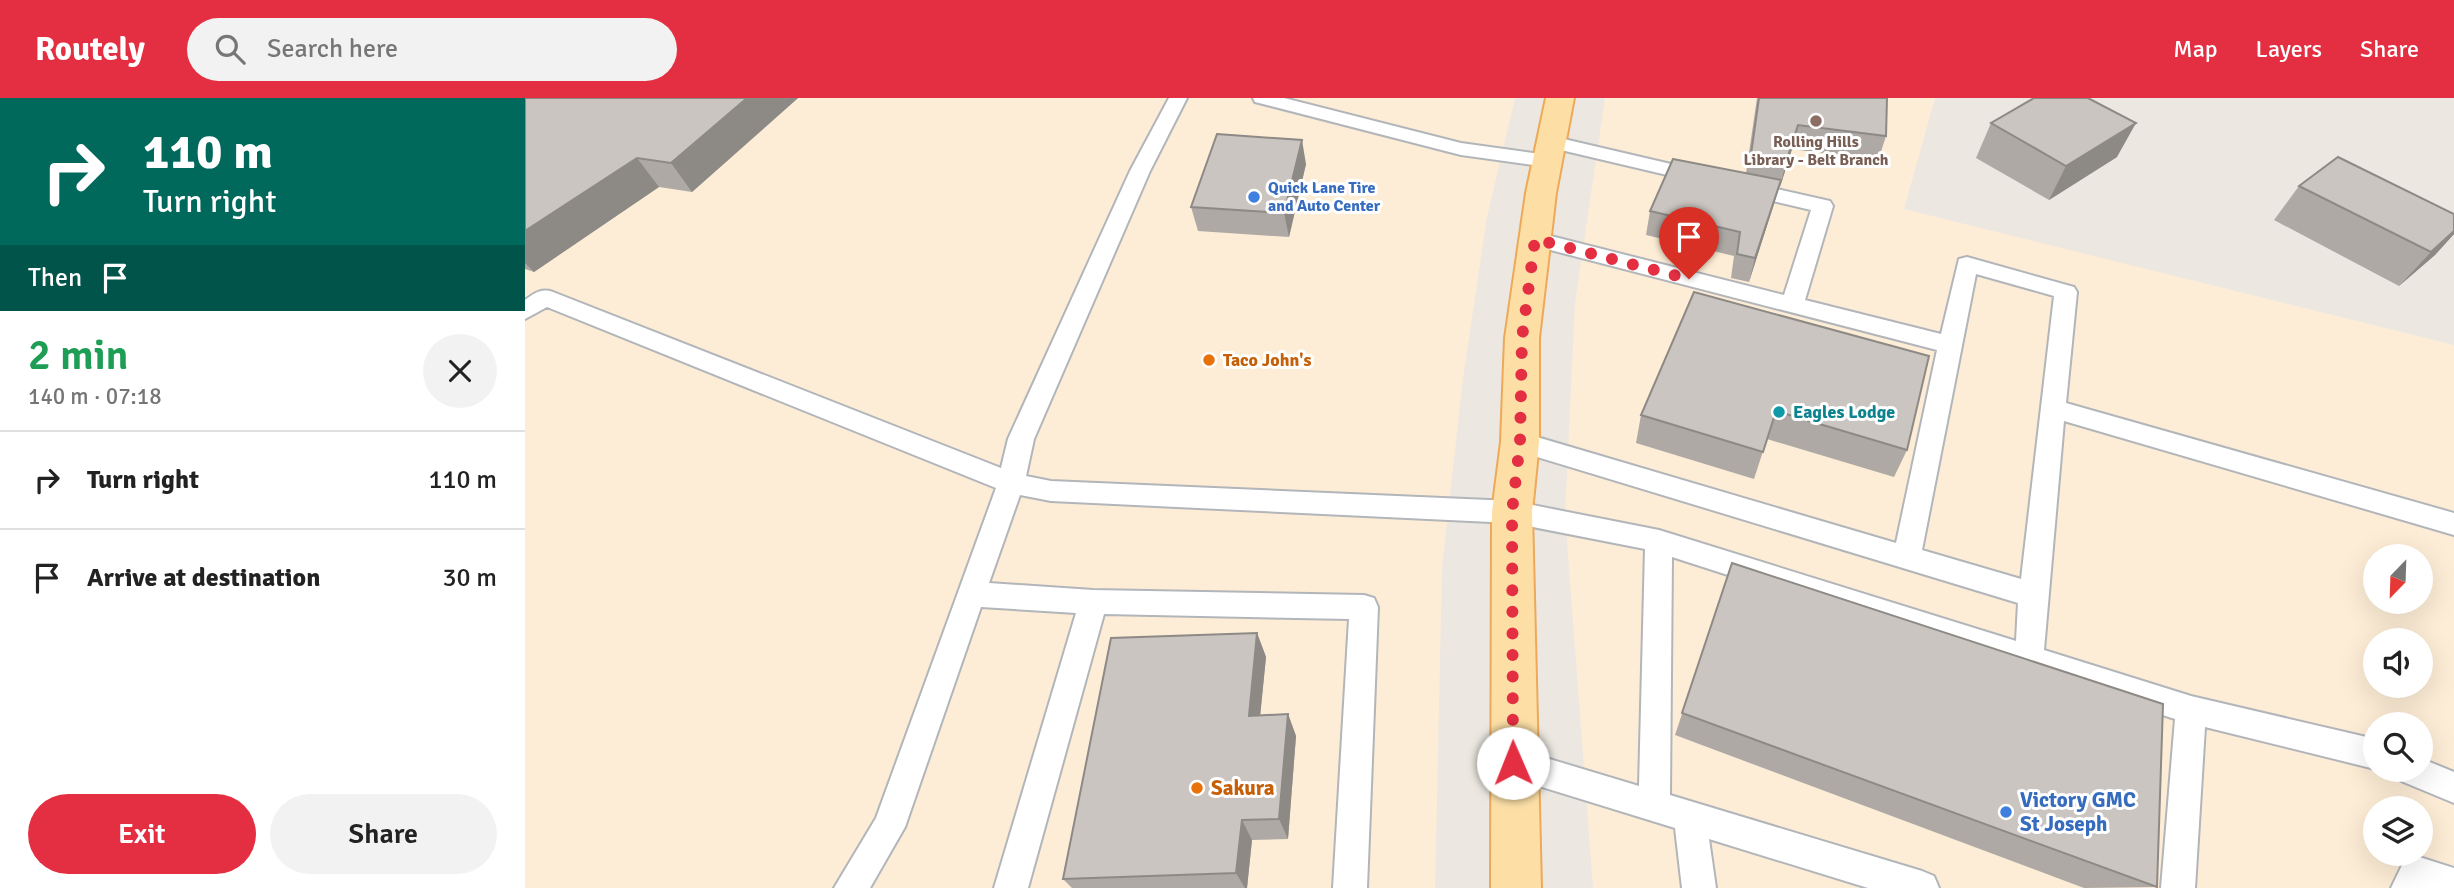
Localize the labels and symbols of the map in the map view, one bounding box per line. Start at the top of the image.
marker: Rolling Hills Library - Belt Branch [1808,113,1824,129]
place label: Rolling Hills Library - Belt Branch [1743,132,1889,170]
place label: Quick Lane Tire and Auto Center [1268,178,1381,216]
marker: Quick Lane Tire and Auto Center [1246,189,1262,205]
pin [1659,207,1719,279]
place label: Taco John's [1223,349,1311,371]
marker: Taco John's [1201,352,1217,368]
place label: Eagles Lodge [1793,401,1895,423]
marker: Eagles Lodge [1771,404,1787,420]
north arrow [2363,544,2433,614]
position arrow [1476,726,1550,800]
place label: Sakura [1211,775,1275,801]
marker: Sakura [1189,780,1205,796]
place label: Victory GMC St Joseph [2020,787,2136,837]
marker: Victory GMC St Joseph [1998,804,2014,820]

